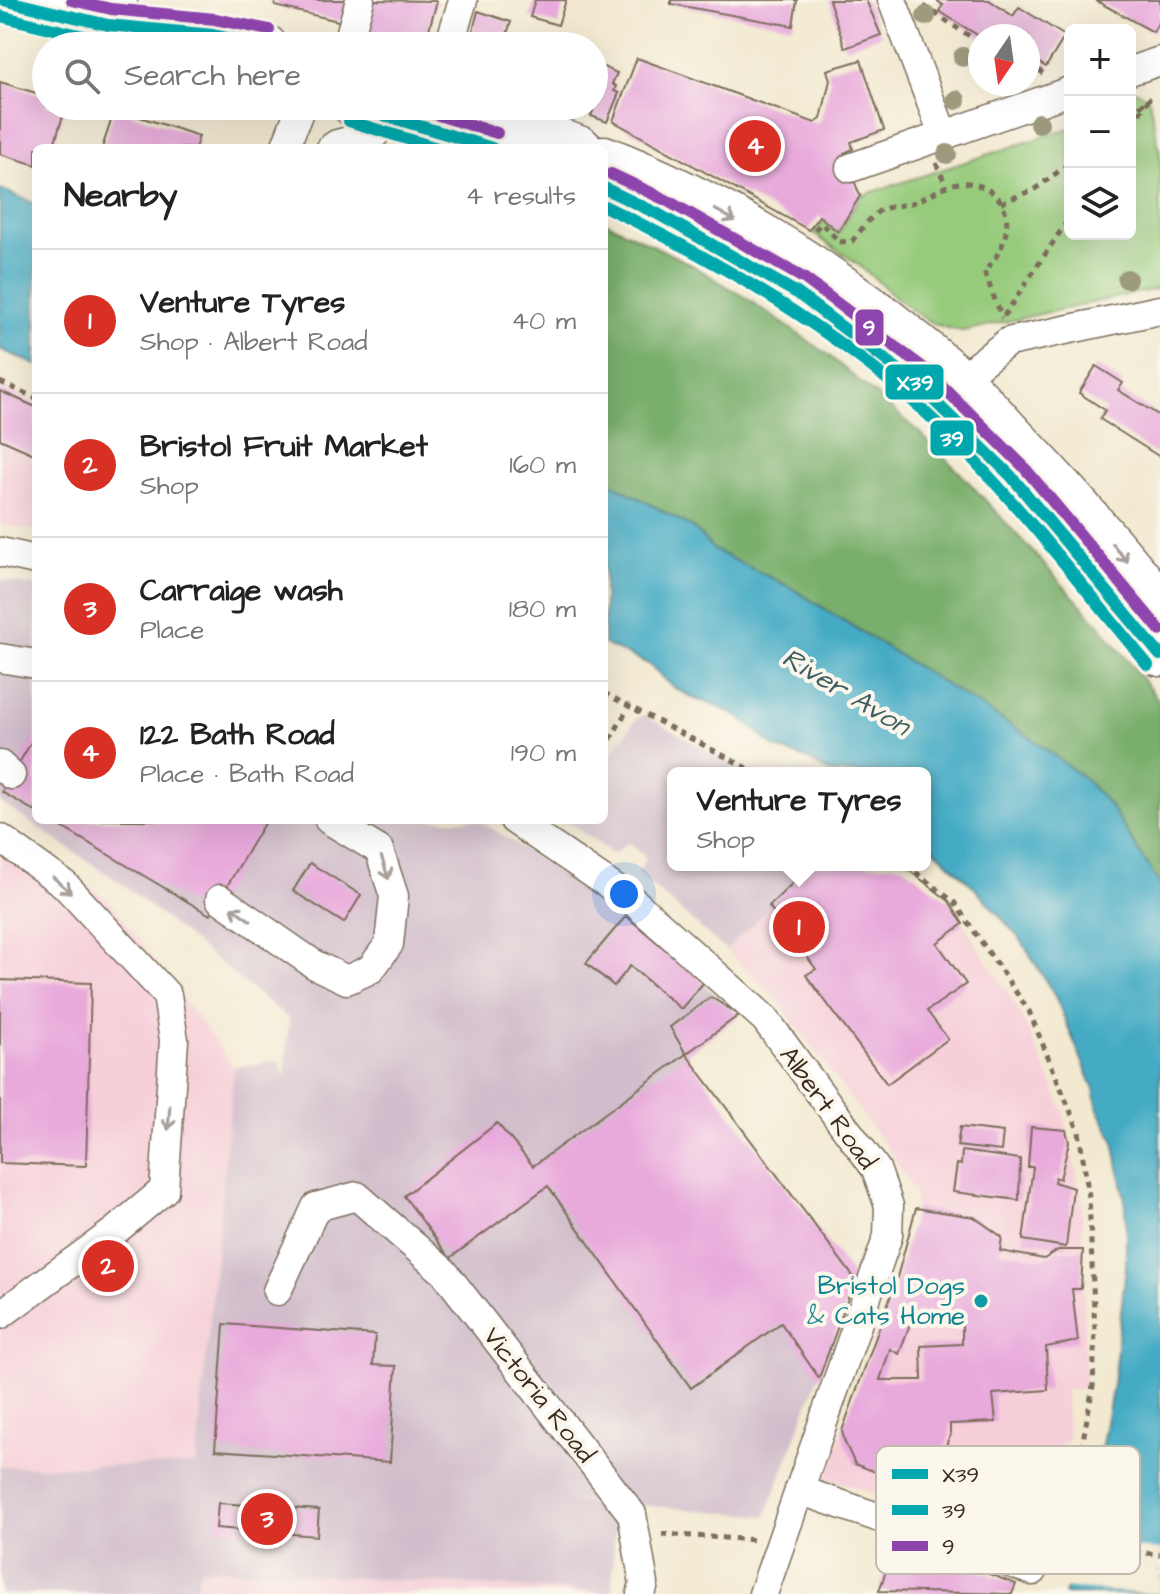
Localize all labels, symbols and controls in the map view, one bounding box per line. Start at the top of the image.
north arrow [968,24,1040,96]
map controls [1064,24,1136,240]
button: + [1064,24,1136,96]
search box [32,32,608,120]
icon: search [60,54,104,98]
text: Search here [124,55,301,97]
button: − [1064,96,1136,168]
pin: 4 [729,116,781,176]
button: layers [1064,168,1136,240]
text: Nearby [64,172,178,220]
text: 4 results [466,178,576,214]
one-way arrow [712,208,736,223]
text: Venture Tyres [140,282,345,324]
text: 1 [88,303,92,339]
text: 40 m [511,303,576,339]
line badge: 9 [854,308,885,347]
text: 9 [863,313,875,344]
text: Shop · Albert Road [140,324,368,360]
line badge: X39 [884,363,945,401]
text: X39 [897,368,933,399]
line badge: 39 [929,419,975,457]
text: 39 [939,424,964,455]
text: Bristol Fruit Market [140,426,428,468]
text: 2 [83,447,97,483]
text: 160 m [509,447,576,483]
text: Shop [140,468,199,504]
one-way arrow [1111,542,1129,563]
text: Carraige wash [140,570,343,612]
text: 3 [83,591,97,627]
text: 180 m [509,591,576,627]
text: Place [140,612,204,648]
water label: River Avon [775,639,919,747]
text: 122 Bath Road [140,714,335,756]
text: 4 [81,735,99,771]
text: 190 m [511,735,576,771]
text: Place · Bath Road [140,756,354,792]
popup [667,767,931,871]
text: Venture Tyres [696,780,902,822]
text: Shop [696,822,755,858]
one-way arrow [378,855,393,881]
your location [604,874,644,914]
one-way arrow [52,876,72,894]
pin: 1 [773,897,825,957]
one-way arrow [230,906,253,922]
street label: Albert Road [771,1039,885,1177]
one-way arrow [161,1104,176,1131]
pin: 2 [82,1236,134,1296]
place label: Bristol Dogs & Cats Home [807,1268,965,1334]
marker: Bristol Dogs & Cats Home [972,1292,990,1310]
street label: Victoria Road [474,1320,604,1470]
legend [876,1446,1140,1574]
text: X39 [942,1460,979,1491]
pin: 3 [241,1489,293,1549]
text: 39 [942,1496,966,1527]
text: 9 [942,1532,955,1563]

